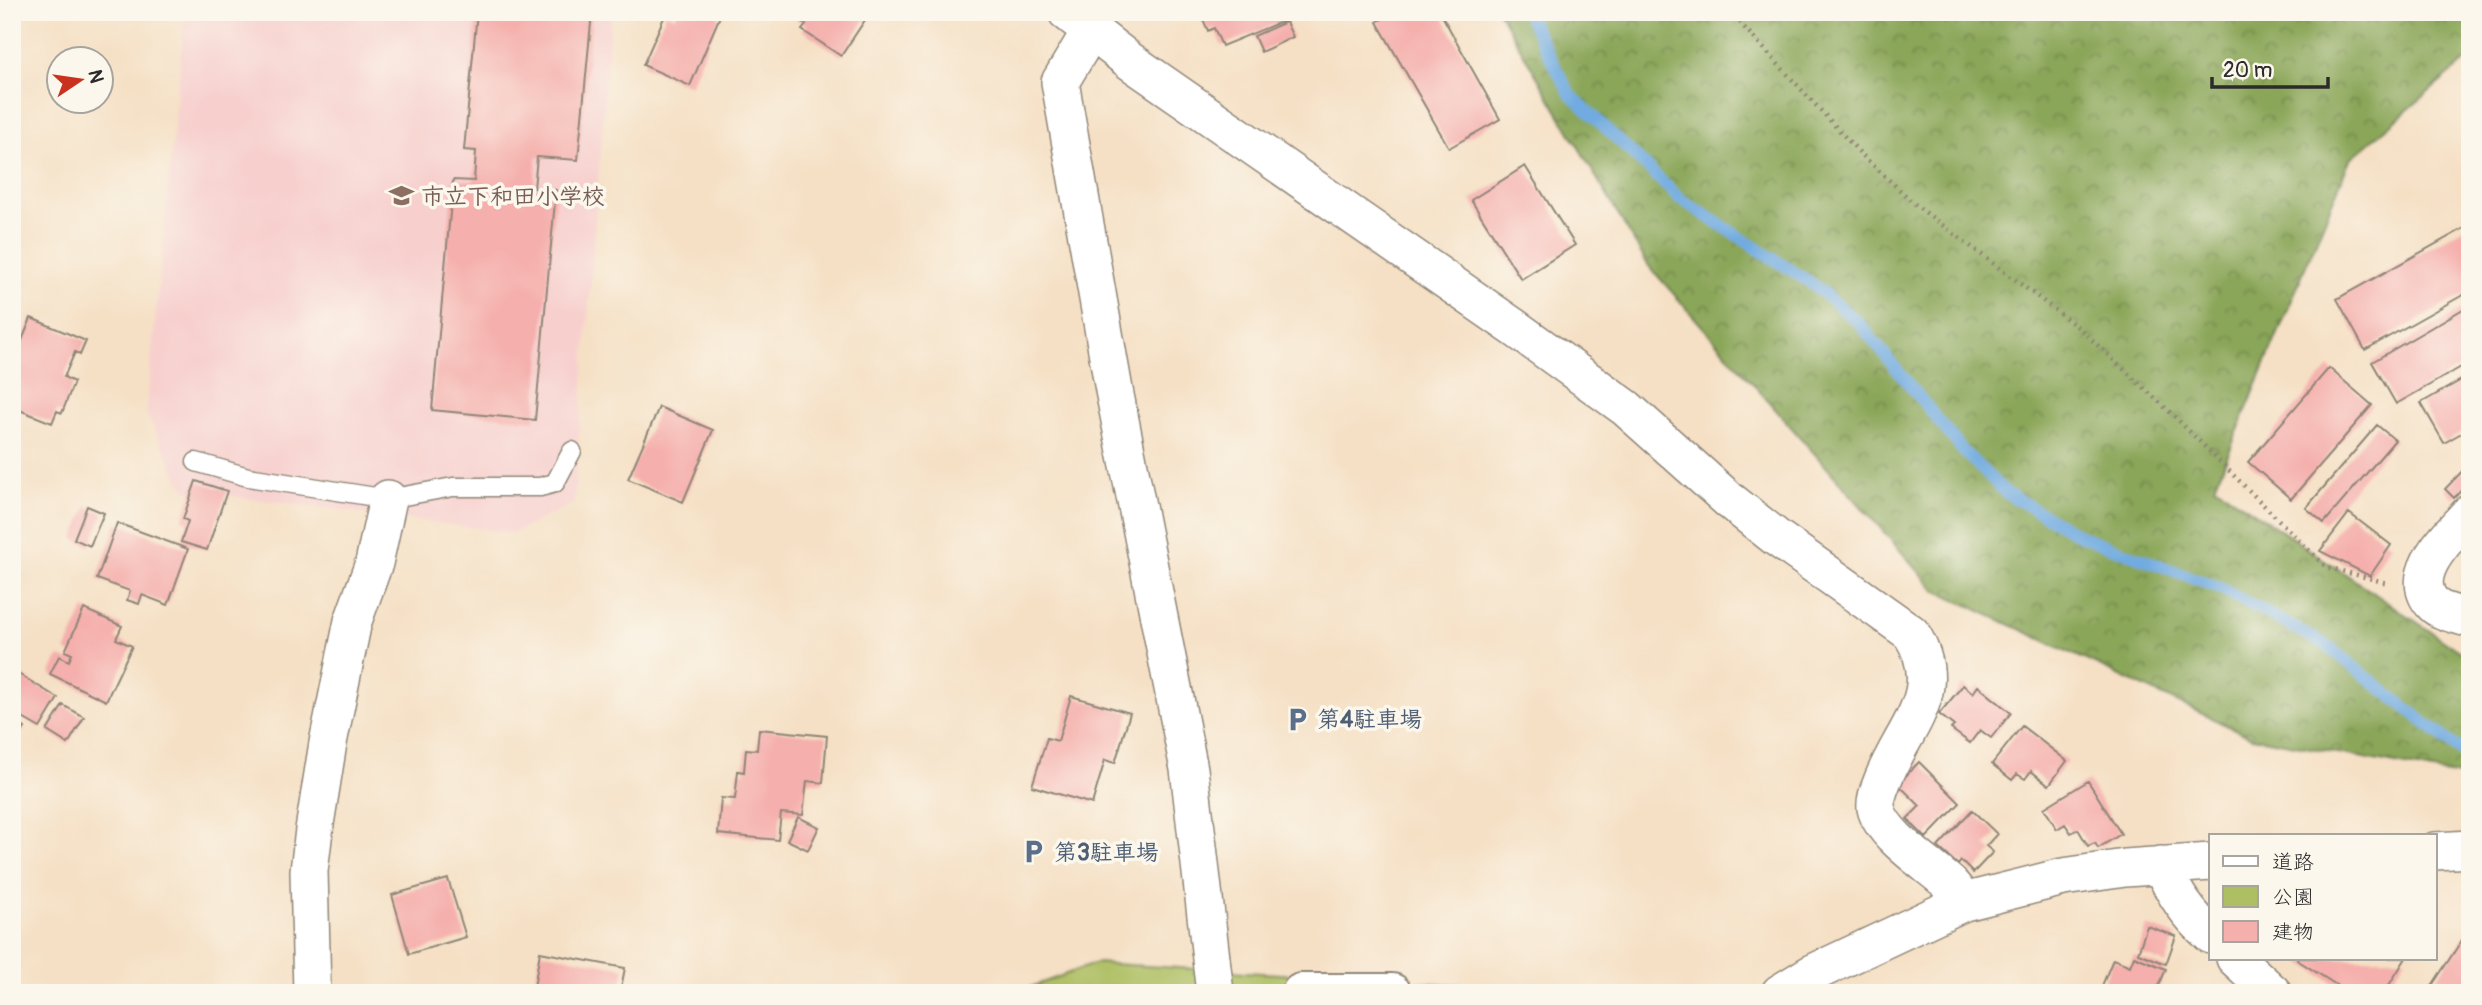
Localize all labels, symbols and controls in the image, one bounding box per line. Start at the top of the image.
north arrow [46,46,116,116]
scale bar [2212,46,2328,90]
text: 20 m [2223,57,2272,84]
text: N [82,67,109,86]
school or university icon: 市立下和田小学校 [387,182,415,210]
place label: 市立下和田小学校 [421,182,605,211]
parking icon: 第4駐車場 [1283,705,1311,733]
place label: 第4駐車場 [1317,705,1422,734]
legend [2209,834,2436,960]
parking icon: 第3駐車場 [1020,838,1048,866]
place label: 第3駐車場 [1054,838,1159,867]
text: 道路 [2272,849,2314,876]
text: 公園 [2272,884,2314,911]
text: 建物 [2272,919,2314,946]

